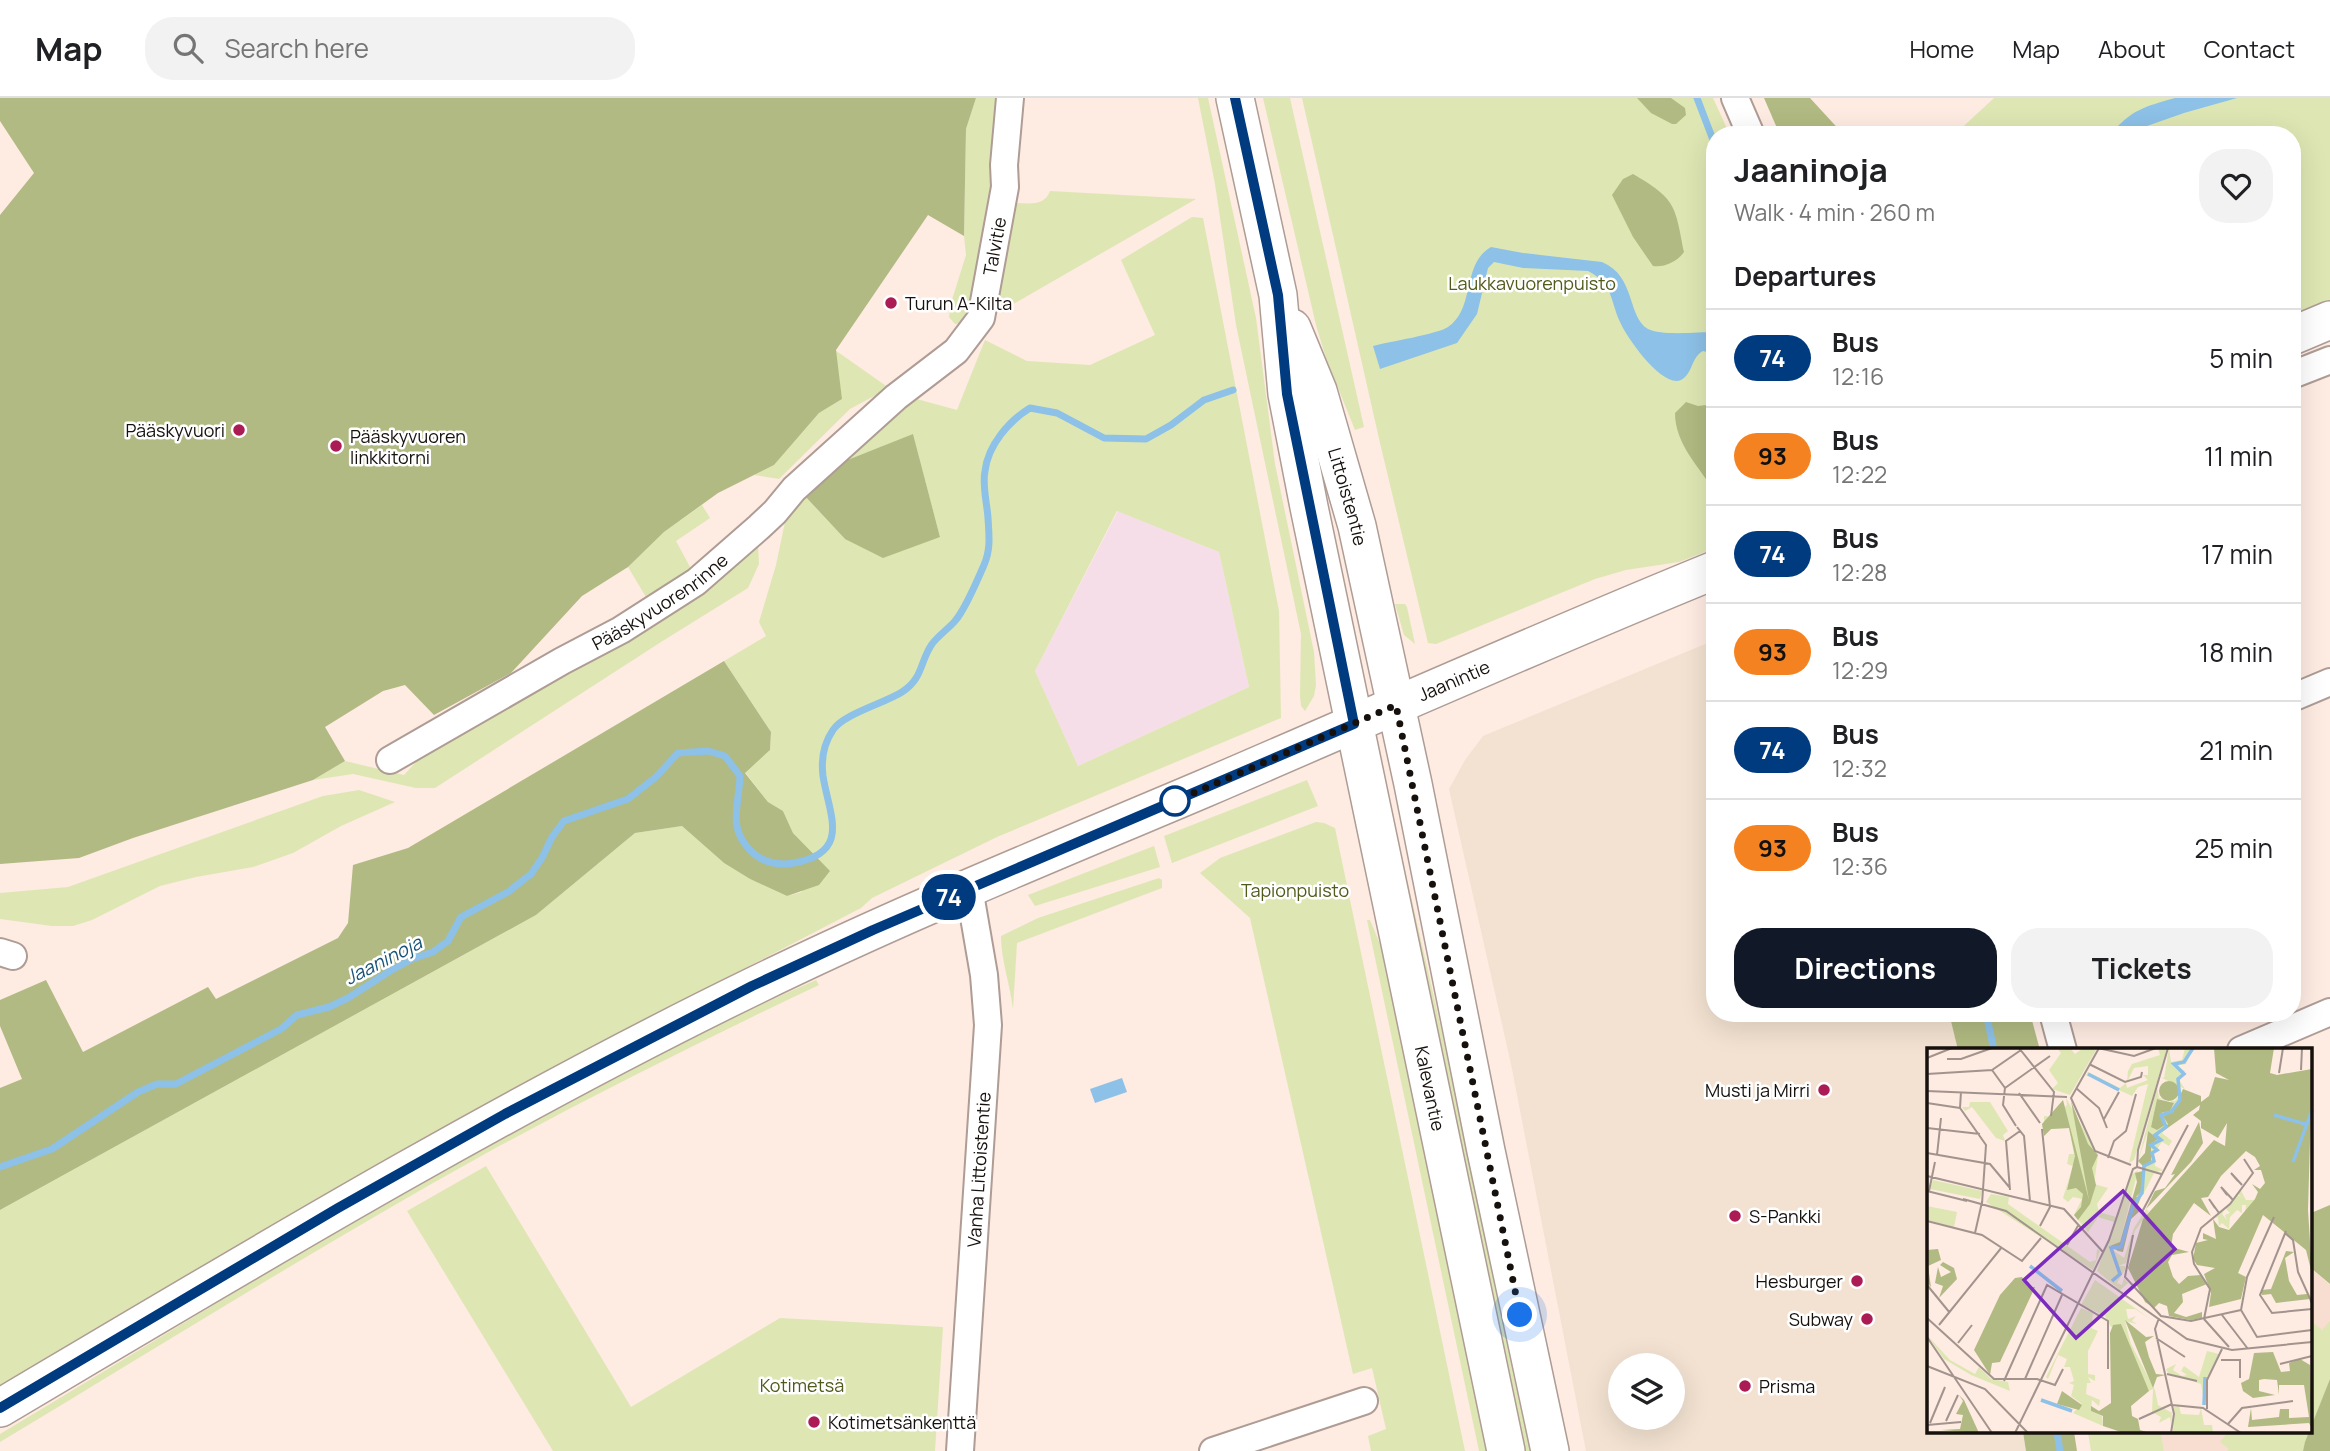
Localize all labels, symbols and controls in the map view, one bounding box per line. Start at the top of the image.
search box [145,17,635,80]
text: Map [35,26,103,71]
icon: search [169,29,207,67]
text: Search here [225,30,369,66]
text: Home [1909,32,1974,65]
text: Map [2012,32,2060,65]
text: About [2098,32,2166,65]
text: Contact [2204,32,2295,65]
text: Jaaninoja [1734,147,1888,192]
button: heart [2199,149,2273,223]
text: Walk · 4 min · 260 m [1734,196,1935,228]
street label: Talvitie [977,215,1011,277]
text: Departures [1734,258,1876,294]
park label: Laukkavuorenpuisto [1448,271,1616,295]
place label: Turun A-Kilta [905,291,1012,315]
marker: Turun A-Kilta [883,295,899,311]
text: Bus [1832,324,1879,360]
text: 5 min [2209,340,2273,376]
text: 74 [1759,341,1786,374]
text: 12:16 [1832,360,1884,392]
place label: Pääskyvuori [126,418,225,442]
marker: Pääskyvuori [231,422,247,438]
text: Bus [1832,422,1879,458]
place label: Pääskyvuoren linkkitorni [350,424,466,469]
marker: Pääskyvuoren linkkitorni [328,438,344,454]
text: 11 min [2204,438,2273,474]
text: 93 [1758,439,1787,472]
street label: Littoistentie [1323,445,1373,548]
text: 12:22 [1832,458,1887,490]
text: Bus [1832,520,1879,556]
text: 17 min [2201,536,2273,572]
text: 74 [1759,537,1786,570]
street label: Pääskyvuorenrinne [588,548,733,655]
text: 12:28 [1832,556,1887,588]
text: Bus [1832,618,1879,654]
text: 18 min [2199,634,2273,670]
text: 93 [1758,635,1787,668]
street label: Jaanintie [1414,654,1493,706]
text: 12:29 [1832,654,1888,686]
text: Bus [1832,716,1879,752]
text: 21 min [2199,732,2273,768]
text: 74 [1759,733,1786,766]
text: 12:32 [1832,752,1887,784]
unlabelled marker [1160,786,1190,816]
text: Bus [1832,814,1879,850]
text: 25 min [2194,830,2273,866]
text: 93 [1758,831,1787,864]
text: 12:36 [1832,850,1888,882]
line badge: 74 [918,874,981,920]
park label: Tapionpuisto [1241,878,1349,902]
text: 74 [936,880,962,913]
button: Directions [1734,928,1997,1008]
button: Tickets [2011,928,2273,1008]
water label: Jaaninoja [340,929,427,991]
street label: Kalevantie [1410,1044,1451,1133]
inset map [1927,1048,2312,1434]
place label: Musti ja Mirri [1705,1078,1810,1102]
marker: Musti ja Mirri [1816,1082,1832,1098]
street label: Vanha Littoistentie [961,1091,996,1248]
place label: S-Pankki [1749,1204,1821,1228]
marker: S-Pankki [1727,1208,1743,1224]
place label: Hesburger [1756,1269,1844,1293]
marker: Hesburger [1849,1273,1865,1289]
your location [1502,1297,1537,1332]
place label: Subway [1789,1307,1853,1331]
marker: Subway [1859,1311,1875,1327]
map controls [1608,1353,1685,1430]
button: layers [1608,1353,1685,1430]
park label: Kotimetsä [760,1373,844,1397]
place label: Prisma [1759,1374,1815,1398]
marker: Prisma [1737,1378,1753,1394]
place label: Kotimetsänkenttä [828,1410,976,1434]
marker: Kotimetsänkenttä [806,1414,822,1430]

